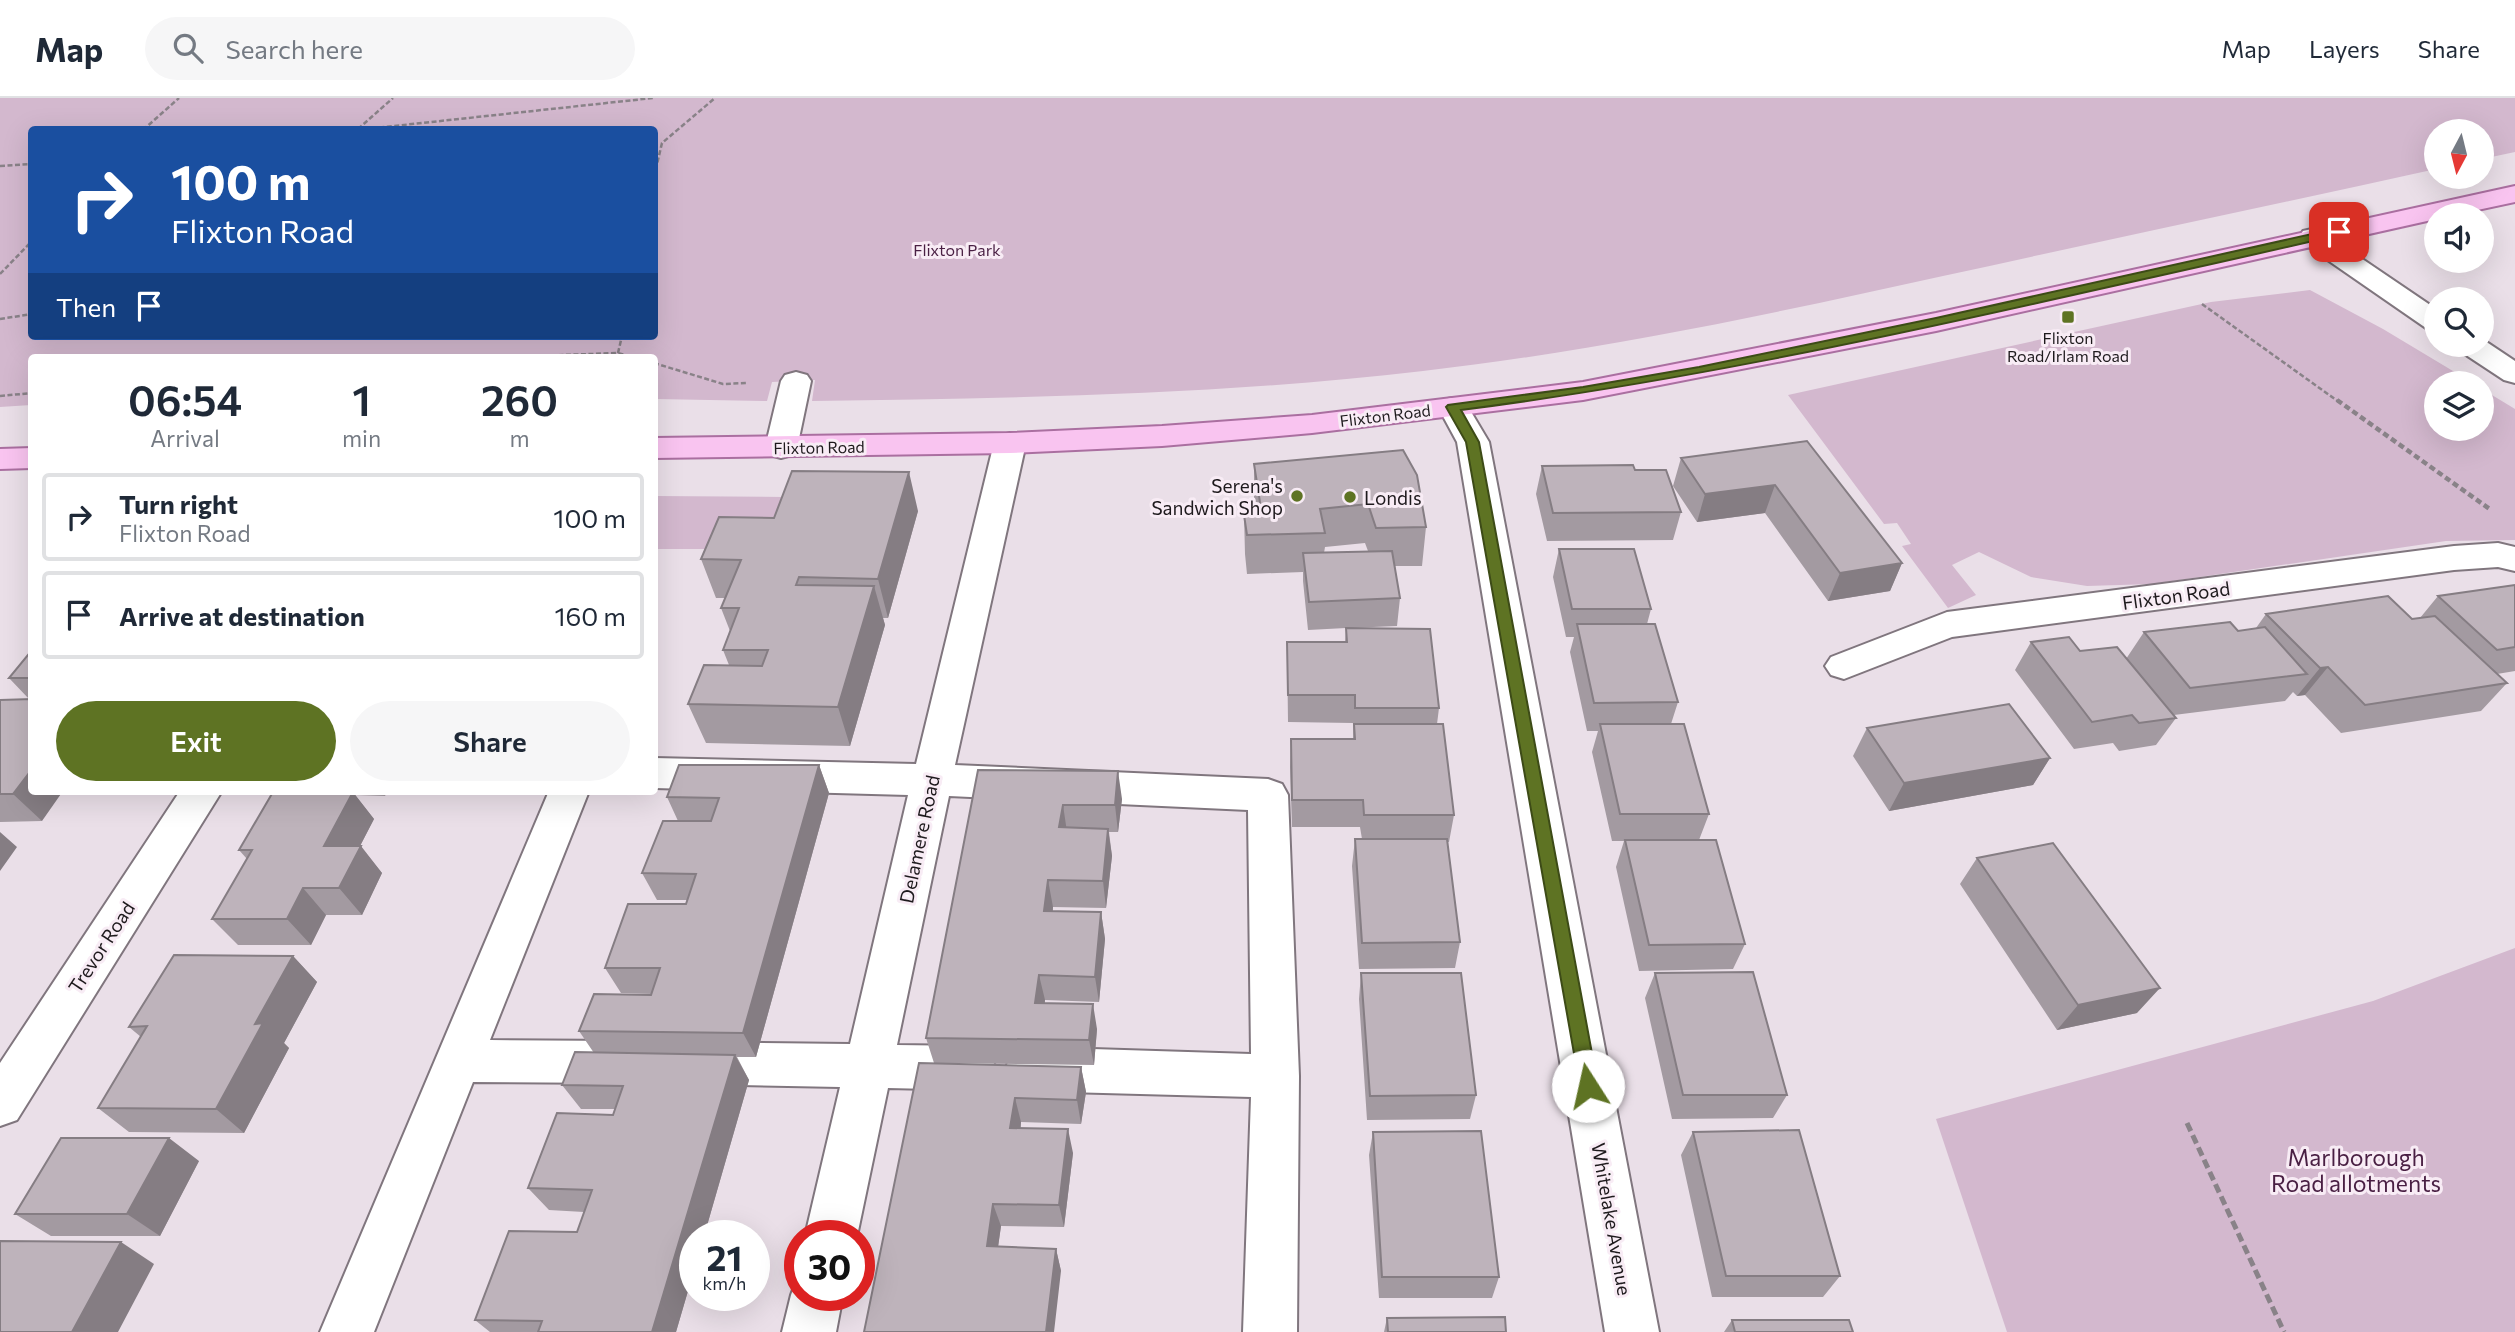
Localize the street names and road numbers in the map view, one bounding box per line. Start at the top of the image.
street label: Flixton Road [1338,400,1432,430]
street label: Flixton Road [773,437,865,457]
street label: Flixton Road [2121,576,2231,614]
street label: Delamere Road [894,773,944,905]
street label: Trevor Road [63,897,139,997]
street label: Whitelake Avenue [1587,1141,1637,1297]

